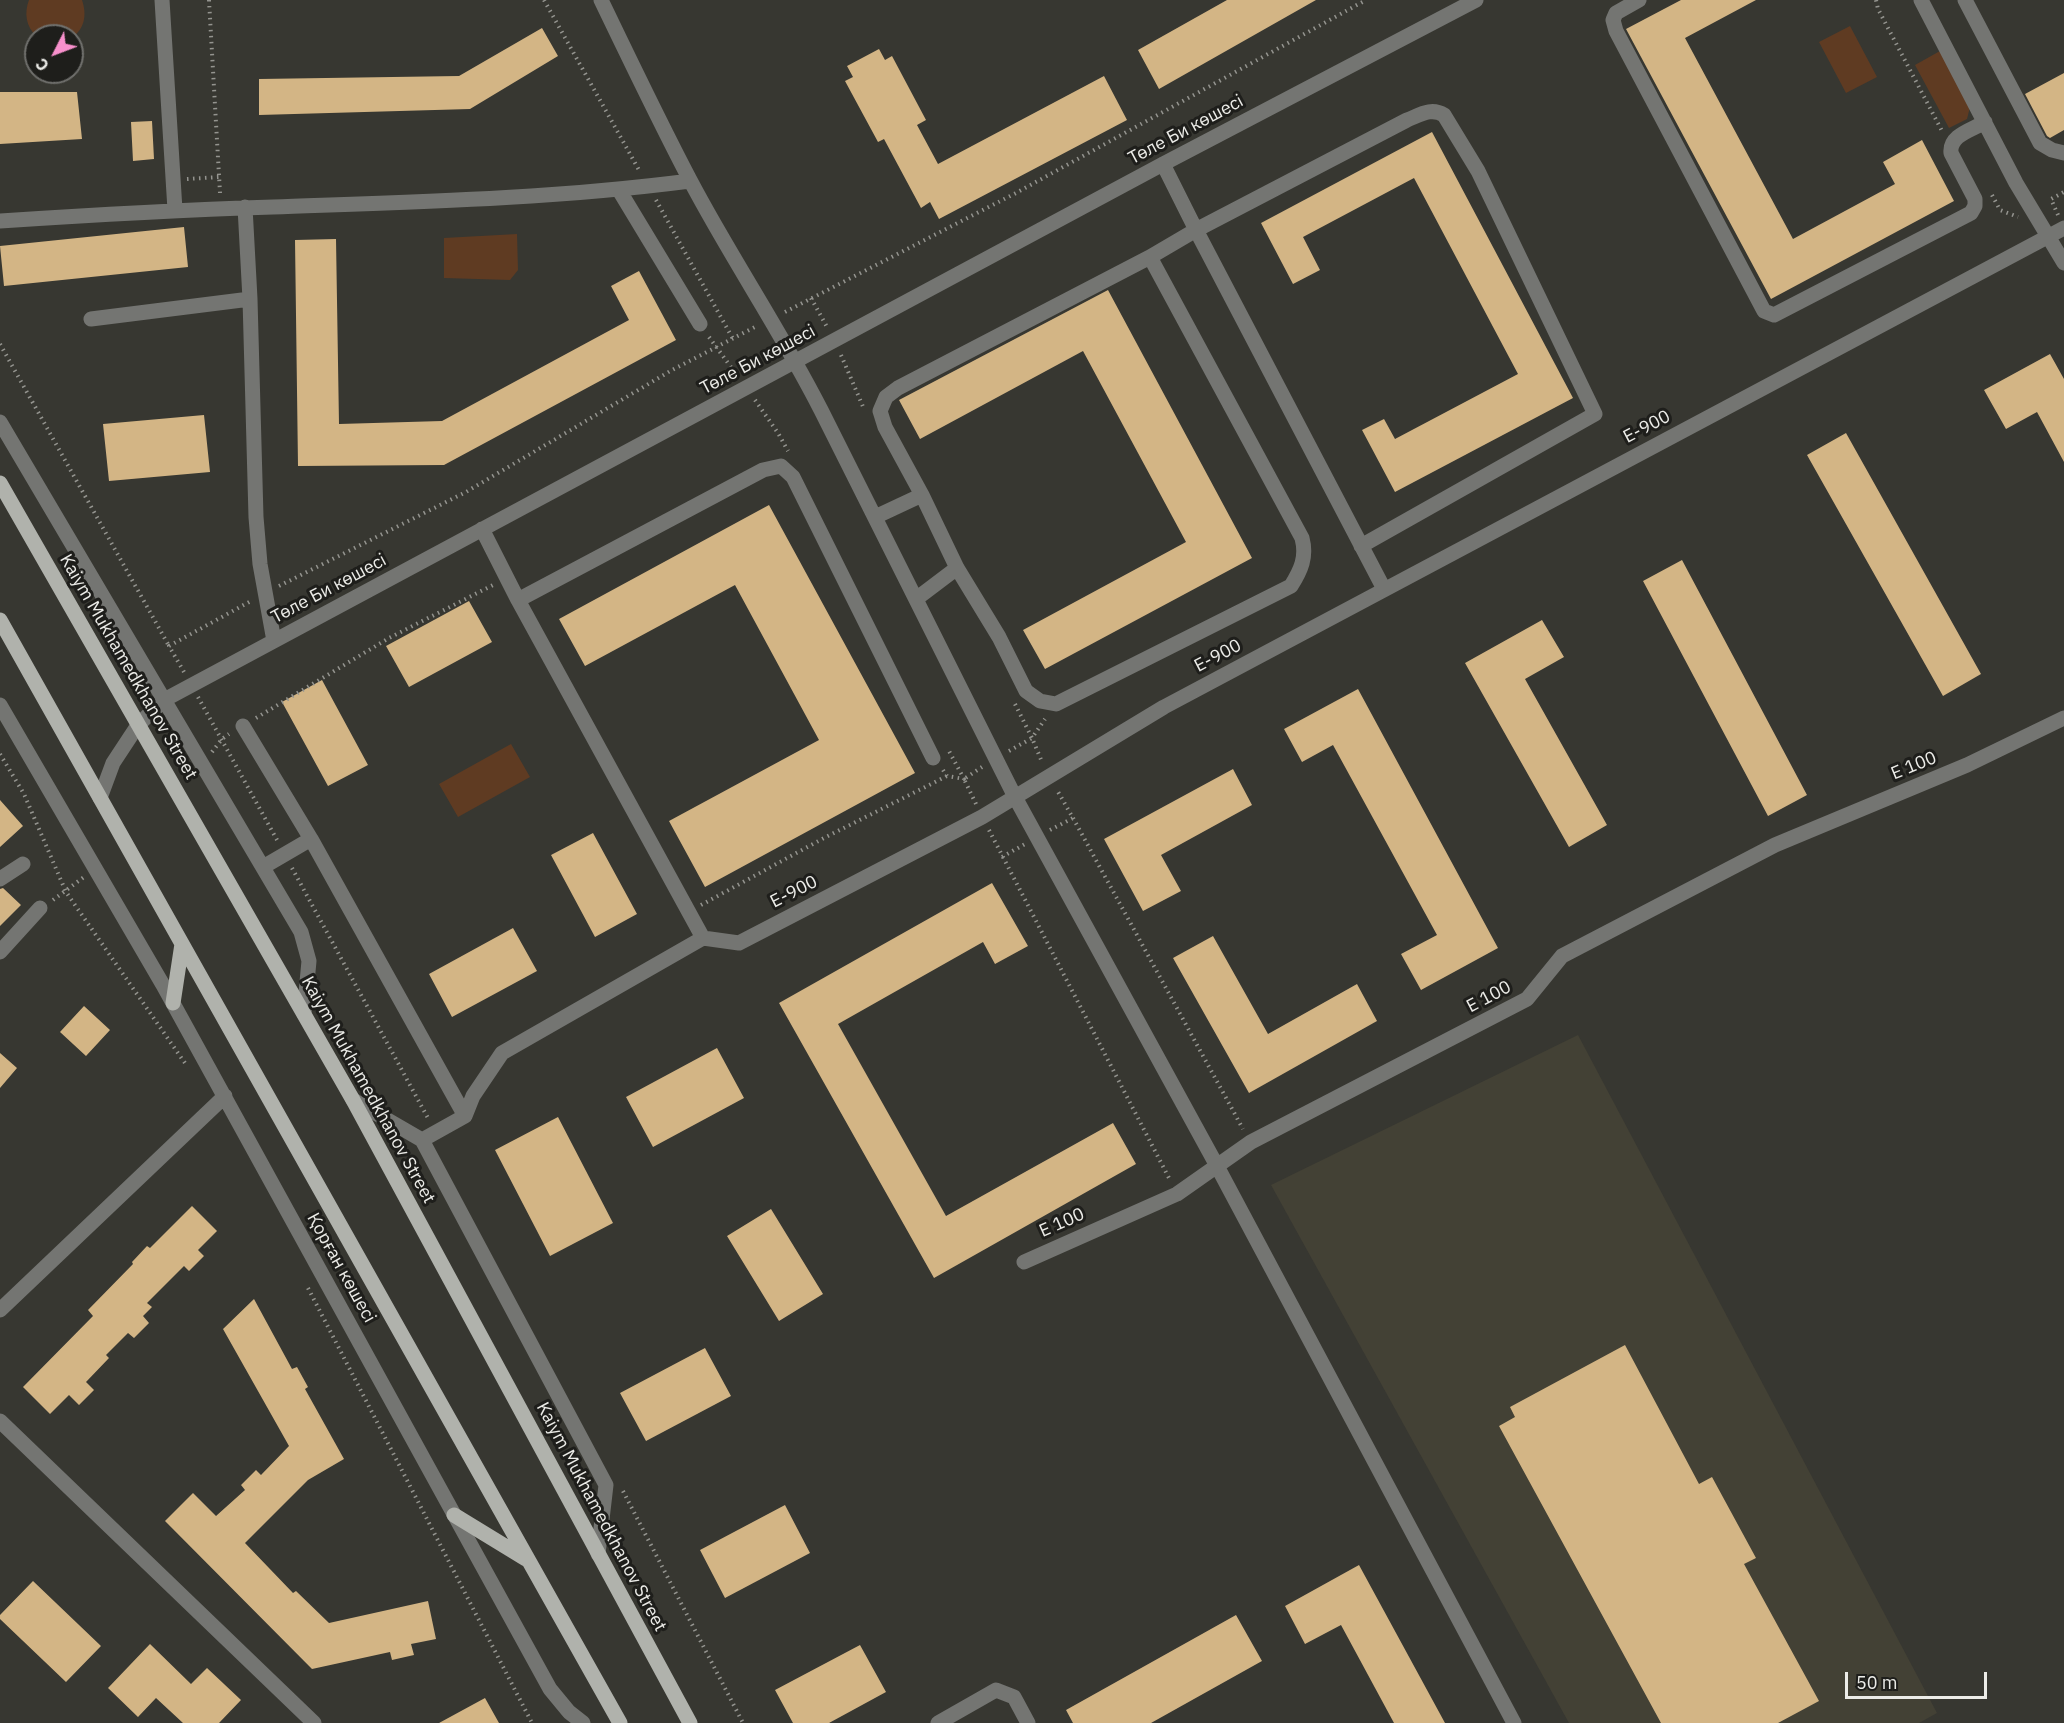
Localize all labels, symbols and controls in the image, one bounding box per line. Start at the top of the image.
north arrow [24,24,84,84]
text: С [31,54,53,75]
street label: Төле Би көшесі [1125,91,1247,169]
street label: Төле Би көшесі [697,321,819,399]
street label: E-900 [1620,406,1674,448]
street label: Төле Би көшесі [268,550,390,628]
street label: Kaiym Mukhamedkhanov Street [55,551,201,783]
street label: E-900 [1191,635,1245,677]
street label: E 100 [1888,747,1940,785]
street label: E-900 [767,871,821,913]
street label: Kaiym Mukhamedkhanov Street [296,973,440,1207]
street label: E 100 [1463,976,1515,1018]
street label: E 100 [1036,1204,1088,1242]
street label: Қорған көшесі [302,1209,380,1327]
street label: Kaiym Mukhamedkhanov Street [531,1399,671,1635]
scale bar [1848,1660,1990,1698]
text: 50 m [1856,1671,1898,1694]

